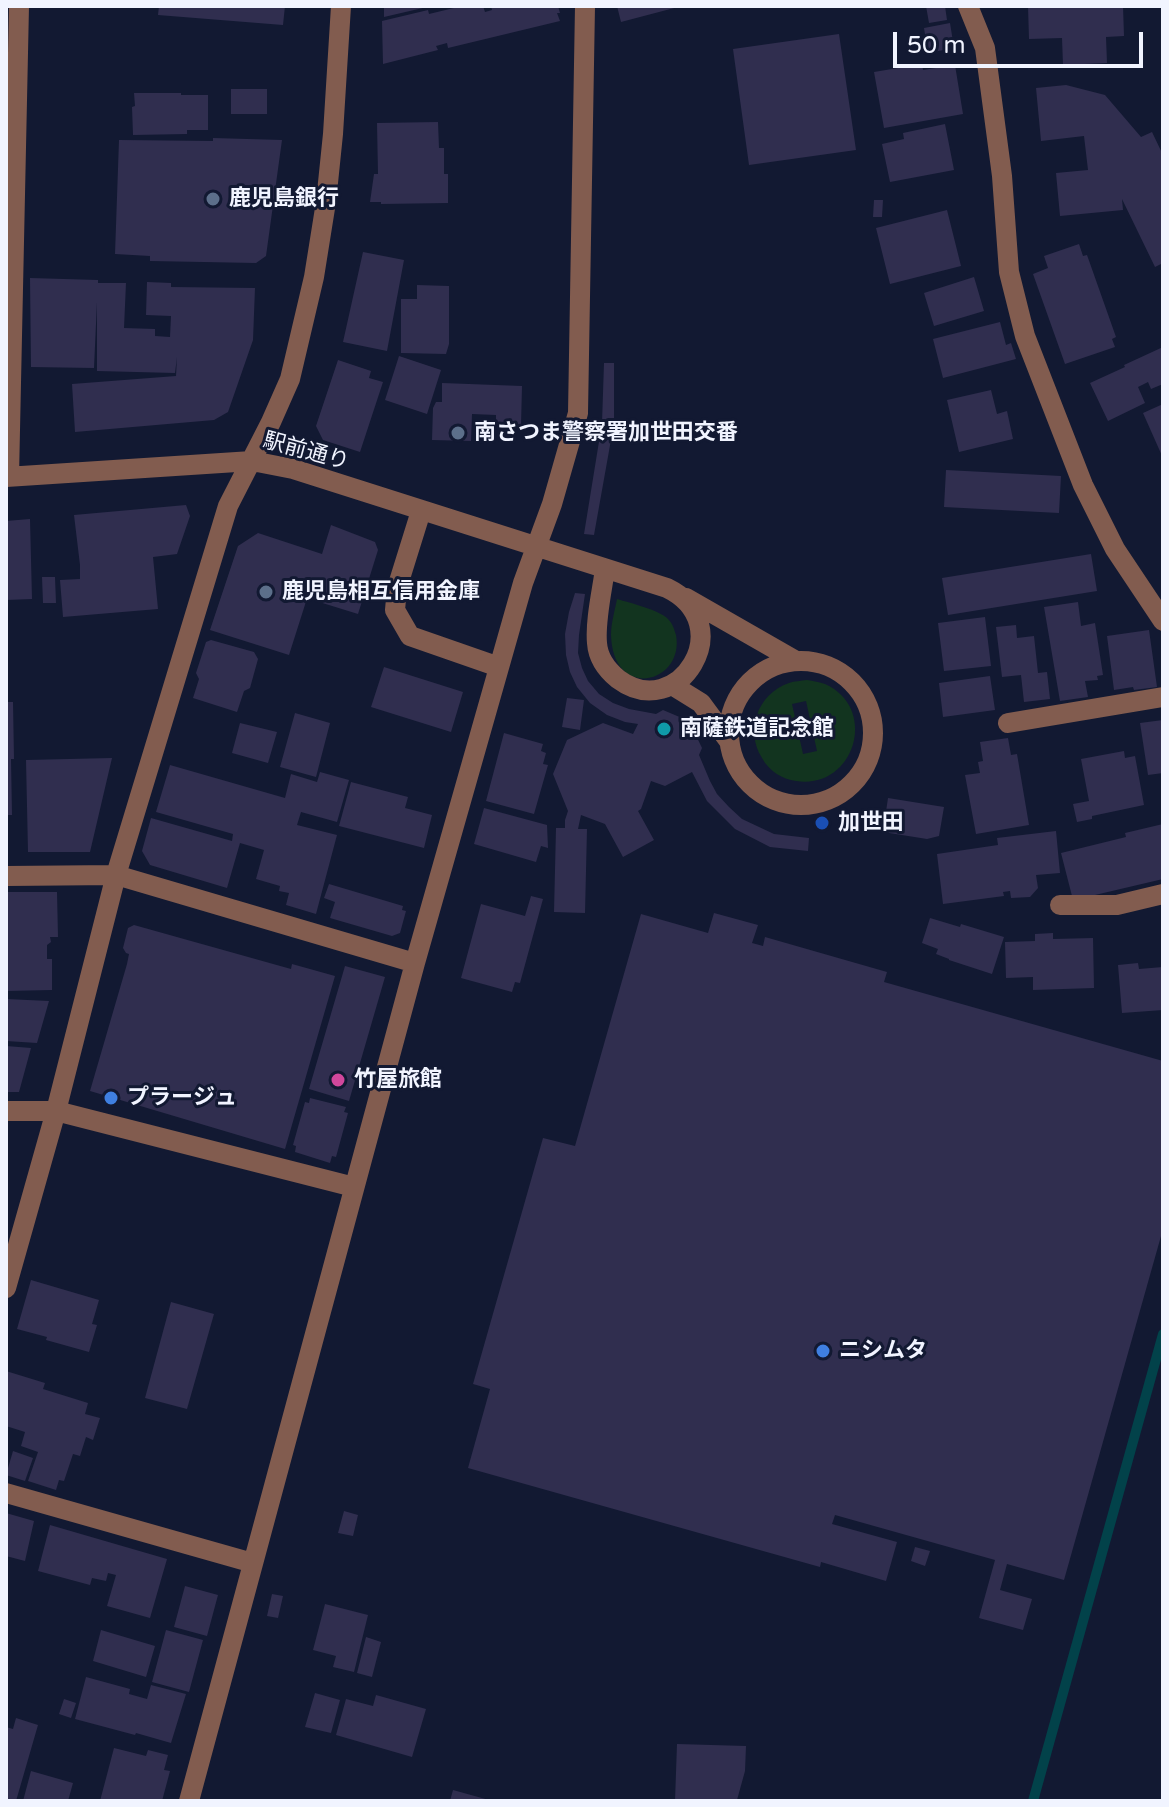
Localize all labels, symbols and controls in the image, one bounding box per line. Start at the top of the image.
scale bar [897,16,1147,66]
text: 50 m [907,31,965,60]
place label: 鹿児島銀行 [229,186,339,212]
marker: 鹿児島銀行 [204,190,222,208]
place label: 南さつま警察署加世田交番 [474,420,738,446]
marker: 南さつま警察署加世田交番 [449,424,467,442]
street label: 駅前通り [260,428,352,476]
place label: 鹿児島相互信用金庫 [282,579,480,605]
marker: 鹿児島相互信用金庫 [257,583,275,601]
place label: 南薩鉄道記念館 [680,716,834,742]
marker: 南薩鉄道記念館 [655,720,673,738]
place label: 加世田 [838,810,904,836]
marker: 加世田 [813,814,831,832]
place label: 竹屋旅館 [354,1067,442,1093]
marker: 竹屋旅館 [329,1071,347,1089]
place label: プラージュ [127,1085,237,1111]
marker: プラージュ [102,1089,120,1107]
place label: ニシムタ [839,1338,927,1364]
marker: ニシムタ [814,1342,832,1360]

